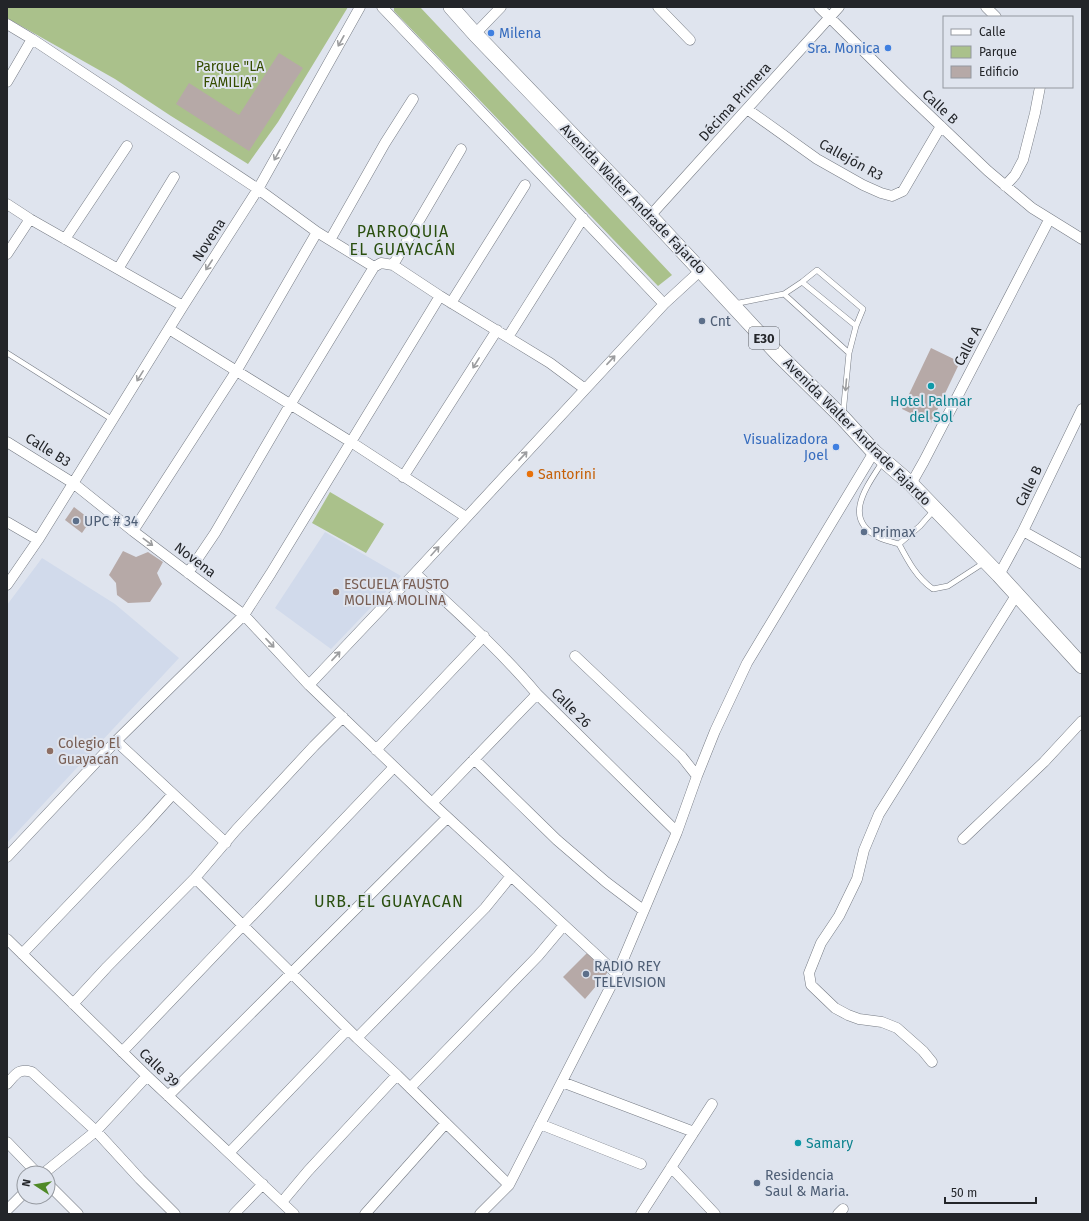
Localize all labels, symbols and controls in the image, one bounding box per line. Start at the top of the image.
legend [943,16,1073,88]
place label: Milena [499,25,541,42]
text: Calle [979,25,1006,39]
marker: Milena [486,28,496,38]
one-way arrow [336,35,344,47]
place label: Sra. Monica [807,40,880,57]
marker: Sra. Monica [883,43,893,53]
text: Parque [979,45,1017,59]
park label: Parque "LA FAMILIA" [196,58,264,91]
street label: Décima Primera [695,59,775,145]
text: Edificio [979,65,1019,79]
street label: Calle B [918,86,962,128]
street label: Avenida Walter Andrade Fajardo [557,120,709,278]
street label: Callejón R3 [816,135,886,185]
one-way arrow [273,148,281,160]
street label: Novena [189,215,229,265]
district label: PARROQUIA EL GUAYACÁN [350,222,456,259]
one-way arrow [205,259,213,270]
place label: Cnt [710,313,732,330]
marker: Cnt [697,316,707,326]
street label: Calle A [951,323,985,369]
road number: E30 [749,327,779,349]
one-way arrow [606,355,616,365]
street label: Avenida Walter Andrade Fajardo [780,355,934,509]
one-way arrow [471,357,479,369]
one-way arrow [136,370,145,381]
one-way arrow [842,378,849,391]
marker: Hotel Palmar del Sol [926,381,936,391]
place label: Hotel Palmar del Sol [890,393,973,426]
street label: Calle B3 [22,430,74,471]
place label: Visualizadora Joel [743,431,828,464]
marker: Visualizadora Joel [831,442,841,452]
one-way arrow [518,450,527,461]
street label: Calle B [1012,463,1046,509]
place label: Santorini [538,466,596,483]
marker: Santorini [525,469,535,479]
place label: UPC # 34 [84,513,139,530]
marker: UPC # 34 [71,516,81,526]
place label: Primax [872,524,916,541]
marker: Primax [859,527,869,537]
one-way arrow [142,538,153,546]
street label: Novena [171,539,219,581]
one-way arrow [430,546,439,556]
place label: ESCUELA FAUSTO MOLINA MOLINA [344,576,449,609]
marker: ESCUELA FAUSTO MOLINA MOLINA [331,587,341,597]
one-way arrow [265,638,275,648]
one-way arrow [331,651,341,661]
street label: Calle 26 [548,685,594,731]
place label: Colegio El Guayacán [58,735,120,768]
marker: Colegio El Guayacán [45,746,55,756]
district label: URB. EL GUAYACAN [314,892,464,911]
place label: RADIO REY TELEVISION [594,958,666,991]
marker: RADIO REY TELEVISION [581,969,591,979]
street label: Calle 39 [136,1045,182,1091]
place label: Samary [806,1135,853,1152]
marker: Samary [793,1138,803,1148]
north arrow [16,1165,56,1205]
place label: Residencia Saul & Maria. [765,1167,849,1200]
text: N [20,1178,34,1188]
marker: Residencia Saul & Maria. [752,1178,762,1188]
scale bar [945,1179,1036,1205]
text: 50 m [951,1186,977,1200]

